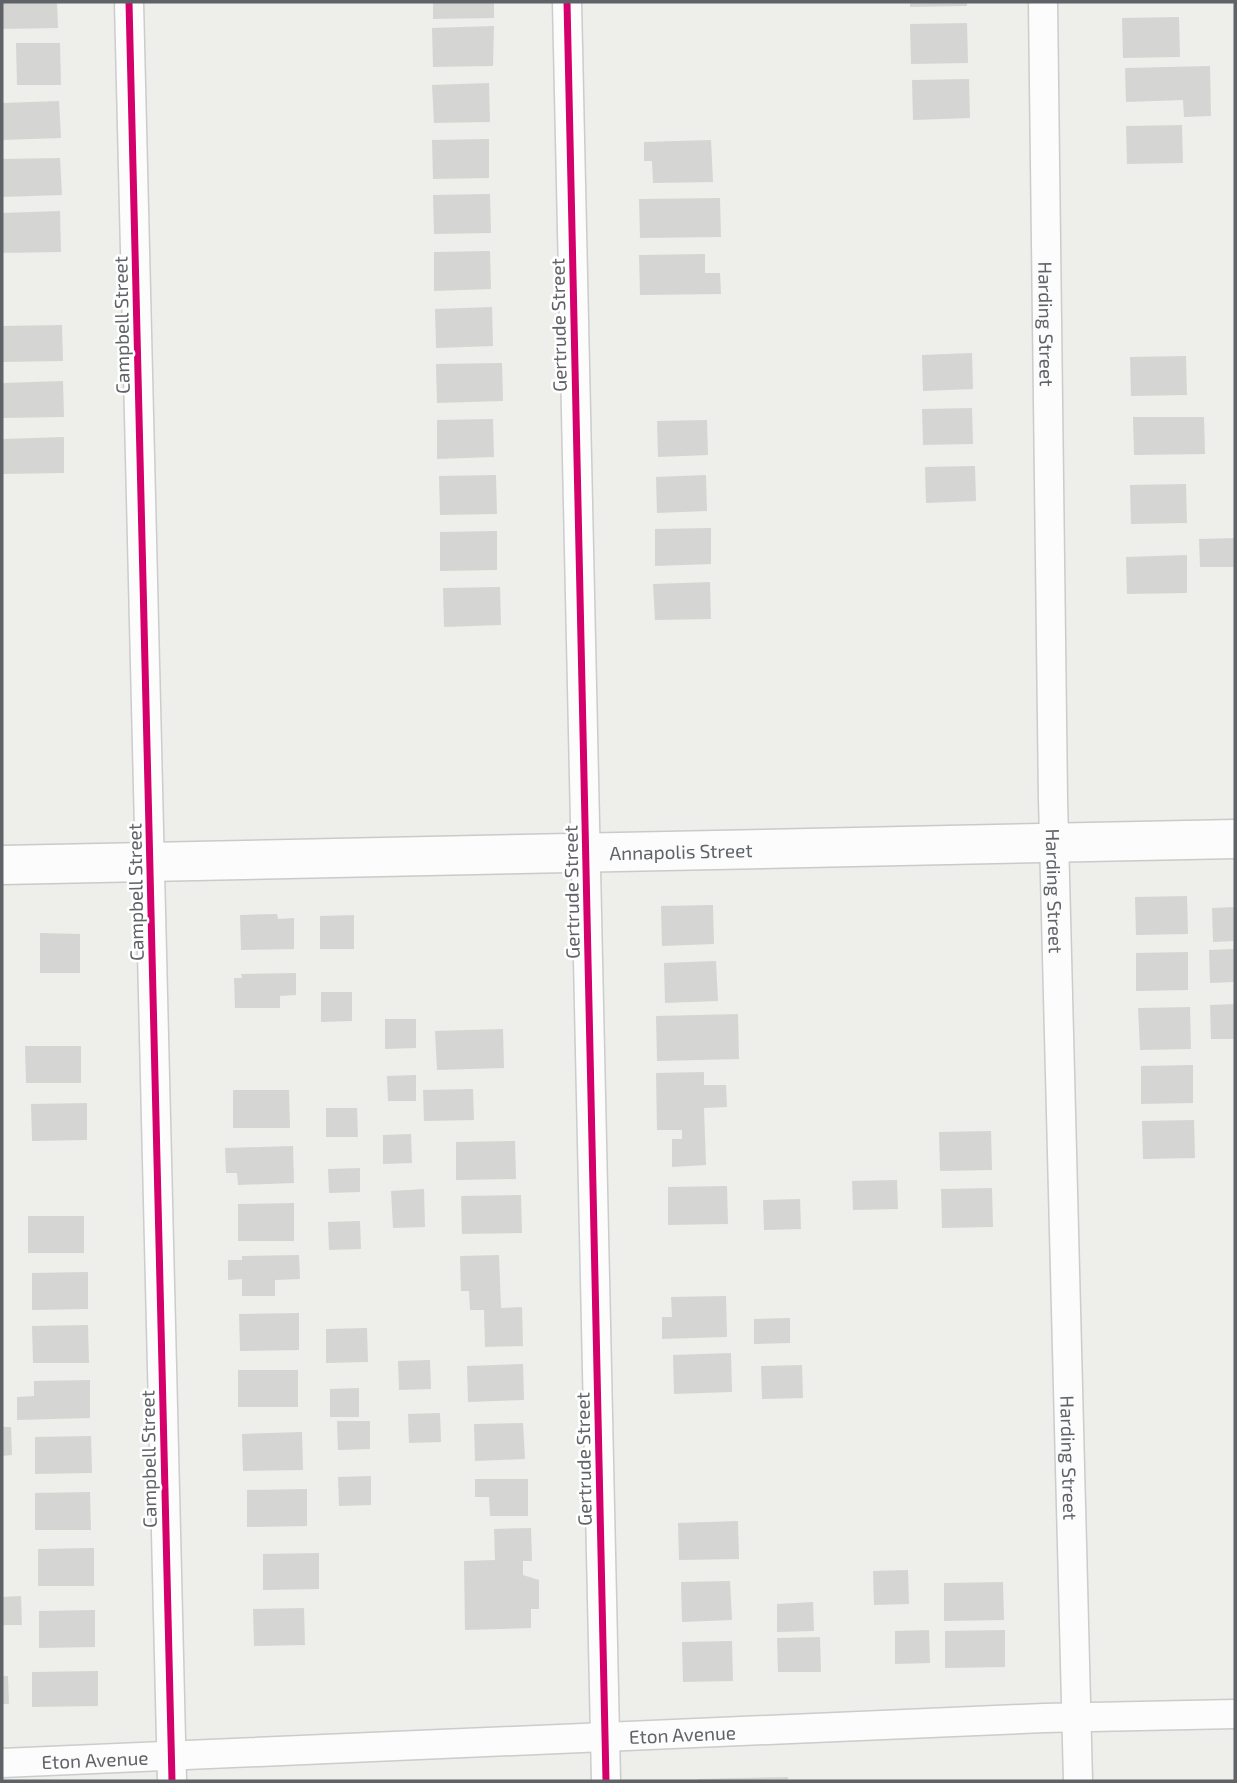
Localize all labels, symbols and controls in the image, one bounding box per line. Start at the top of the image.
street label: Campbell Street [108,256,134,394]
street label: Gertrude Street [545,258,571,392]
street label: Harding Street [1035,261,1059,387]
street label: Campbell Street [122,823,148,961]
street label: Gertrude Street [558,825,584,959]
street label: Harding Street [1042,828,1068,954]
street label: Annapolis Street [609,838,753,864]
street label: Campbell Street [135,1390,161,1528]
street label: Gertrude Street [570,1392,596,1526]
street label: Harding Street [1057,1395,1083,1520]
street label: Eton Avenue [628,1720,736,1747]
street label: Eton Avenue [41,1745,149,1773]

